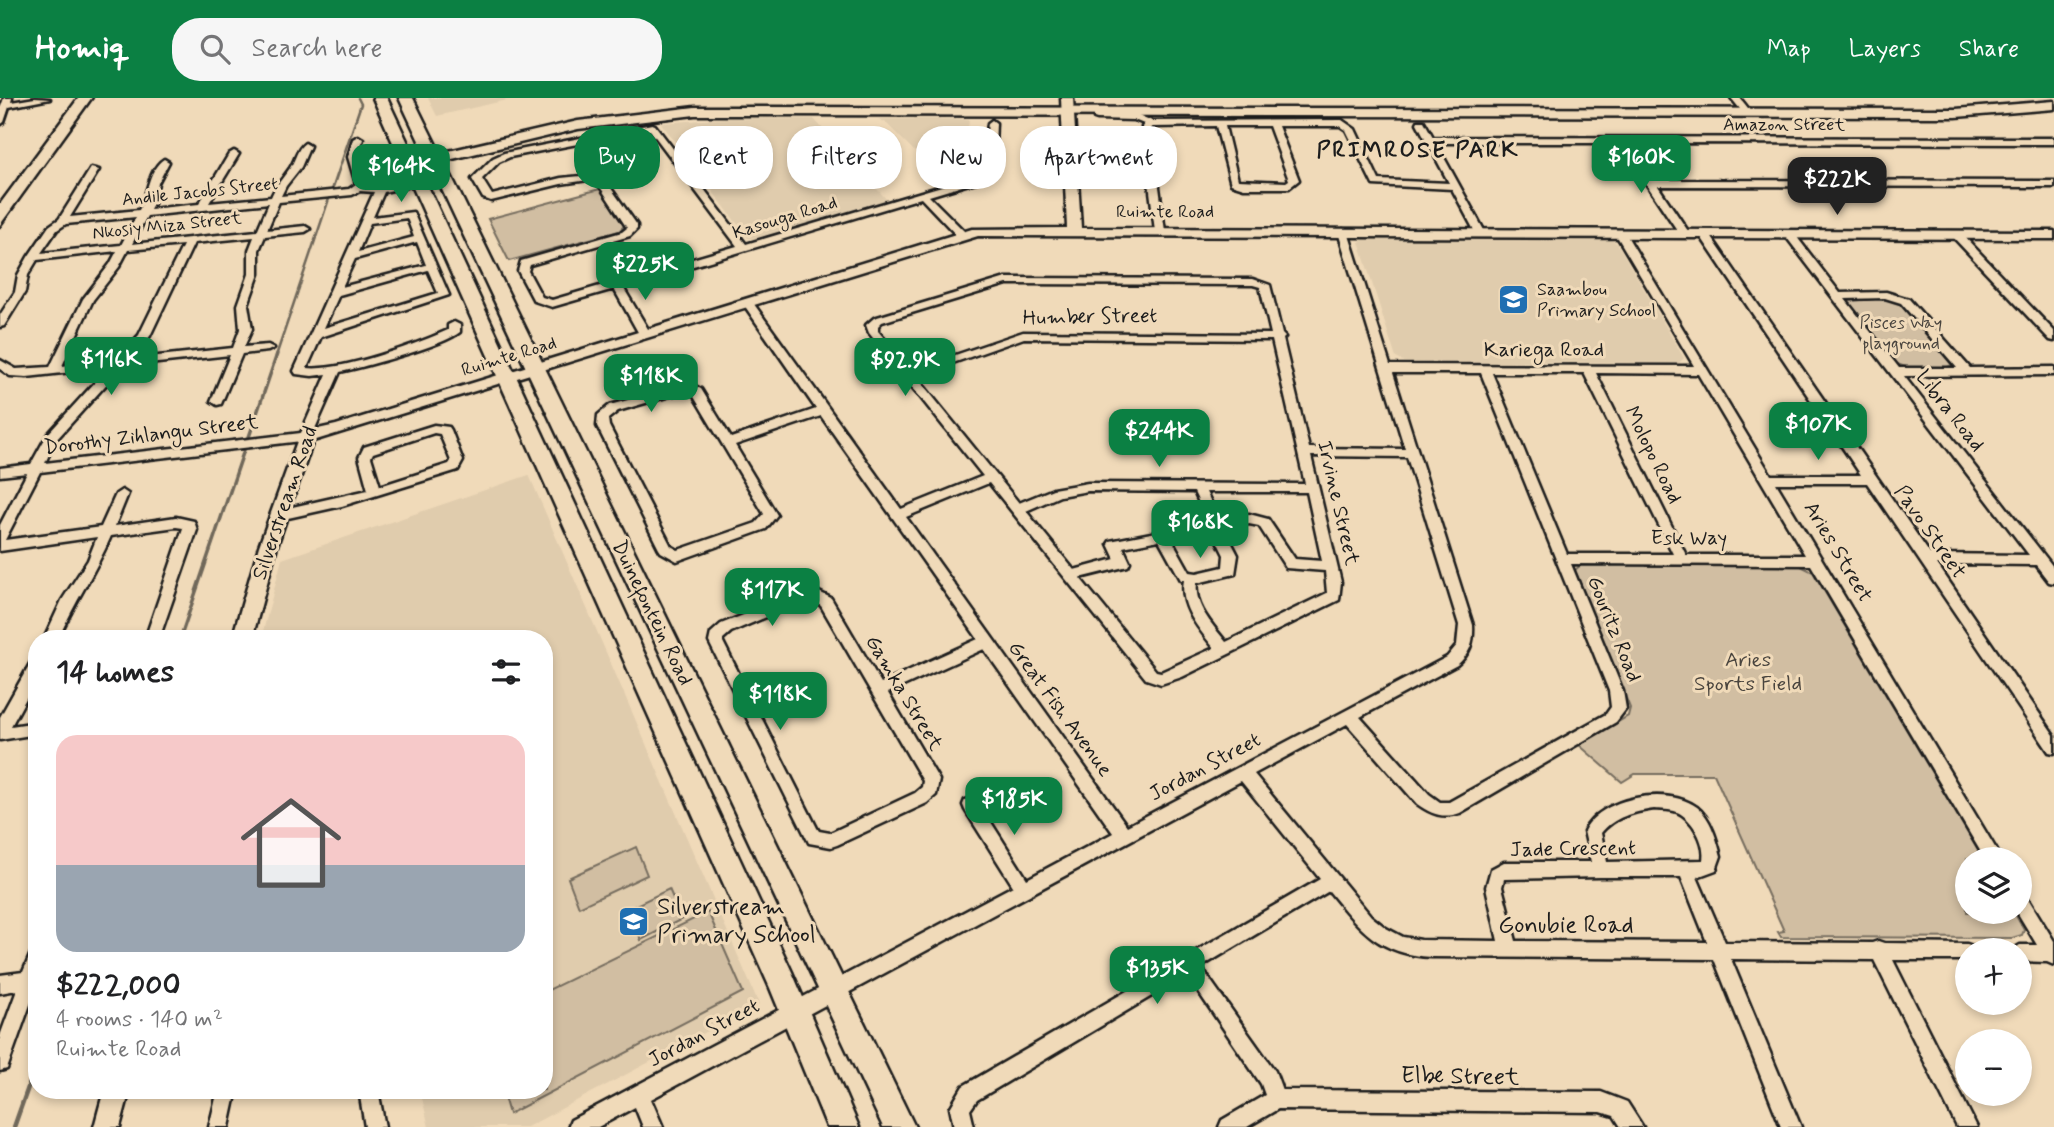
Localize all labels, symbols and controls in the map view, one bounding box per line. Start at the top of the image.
search box [172,18,662,81]
text: Homiq [35,27,130,71]
icon: search [196,30,234,68]
text: Search here [252,32,382,66]
text: Map [1767,34,1811,65]
text: Layers [1849,34,1921,65]
text: Share [1959,34,2019,65]
street label: Amazon Street [1723,113,1845,137]
chip: Buy [574,126,660,189]
chip: Rent [674,126,773,189]
chip: Filters [787,126,902,189]
chip: New [916,126,1006,189]
chip: Apartment [1020,126,1177,189]
district label: PRIMROSE PARK [1317,136,1519,166]
pin: $160K [1592,136,1690,195]
text: $160K [1608,143,1674,173]
pin: $164K [352,144,450,204]
text: $164K [368,152,434,182]
pin: $222K [1788,158,1886,217]
text: $222K [1804,165,1870,195]
street label: Andile Jacobs Street [121,172,280,212]
street label: Kasouga Road [730,191,841,246]
street label: Ruimte Road [1116,200,1214,224]
street label: Nkosiy Miza Street [91,206,243,246]
pin: $225K [596,242,694,302]
text: $225K [612,250,678,280]
place label: Saambou Primary School [1537,278,1656,323]
school or university icon: Saambou Primary School [1497,283,1531,317]
street label: Humber Street [1022,302,1158,332]
park label: Pisces Way playground [1860,311,1942,356]
street label: Ruimte Road [459,331,559,383]
street label: Kariega Road [1484,336,1604,365]
pin: $116K [62,338,160,397]
pin: $92.9K [848,338,962,398]
text: $116K [81,345,141,375]
text: $92.9K [870,346,940,376]
pin: $118K [602,354,700,414]
text: $118K [620,362,682,392]
street label: Libra Road [1909,364,1991,458]
street label: Molopo Road [1617,402,1689,508]
pin: $107K [1769,402,1867,462]
street label: Dorothy Zihlangu Street [42,408,260,463]
pin: $244K [1110,410,1208,469]
text: $107K [1785,410,1851,440]
text: $244K [1125,417,1193,447]
street label: Silverstream Road [246,422,324,584]
street label: Irvine Street [1310,438,1366,569]
street label: Pavo Street [1887,480,1973,584]
street label: Aries Street [1797,496,1879,608]
pin: $168K [1151,500,1249,560]
text: $168K [1167,508,1233,538]
street label: Esk Way [1651,524,1727,552]
street label: Duinefontein Road [603,536,699,691]
pin: $117K [723,568,821,628]
street label: Gouritz Road [1580,572,1648,686]
text: $117K [741,576,803,606]
street label: Gamka Street [858,630,950,757]
street label: Great Fish Avenue [1001,635,1119,783]
park label: Aries Sports Field [1694,646,1802,698]
text: 14 homes [56,653,174,692]
icon: filters [487,653,525,691]
pin: $118K [731,672,829,732]
text: $118K [749,680,811,710]
street label: Jordan Street [1144,726,1266,808]
pin: $185K [965,778,1063,837]
icon: home [228,780,354,906]
text: $185K [981,785,1047,815]
street label: Jade Crescent [1510,834,1636,864]
map controls [1955,847,2032,1106]
button: layers [1955,847,2032,924]
place label: Silverstream Primary School [657,892,816,951]
school or university icon: Silverstream Primary School [617,904,651,938]
street label: Gonubie Road [1498,910,1634,941]
button: + [1955,938,2032,1015]
pin: $135K [1108,946,1206,1006]
text: $135K [1126,954,1188,984]
text: $222,000 [56,966,181,1005]
street label: Jordan Street [643,992,765,1074]
text: 4 rooms · 140 m² [56,1005,223,1035]
button: − [1955,1029,2032,1106]
text: Ruimte Road [56,1035,181,1065]
street label: Elbe Street [1401,1060,1519,1094]

